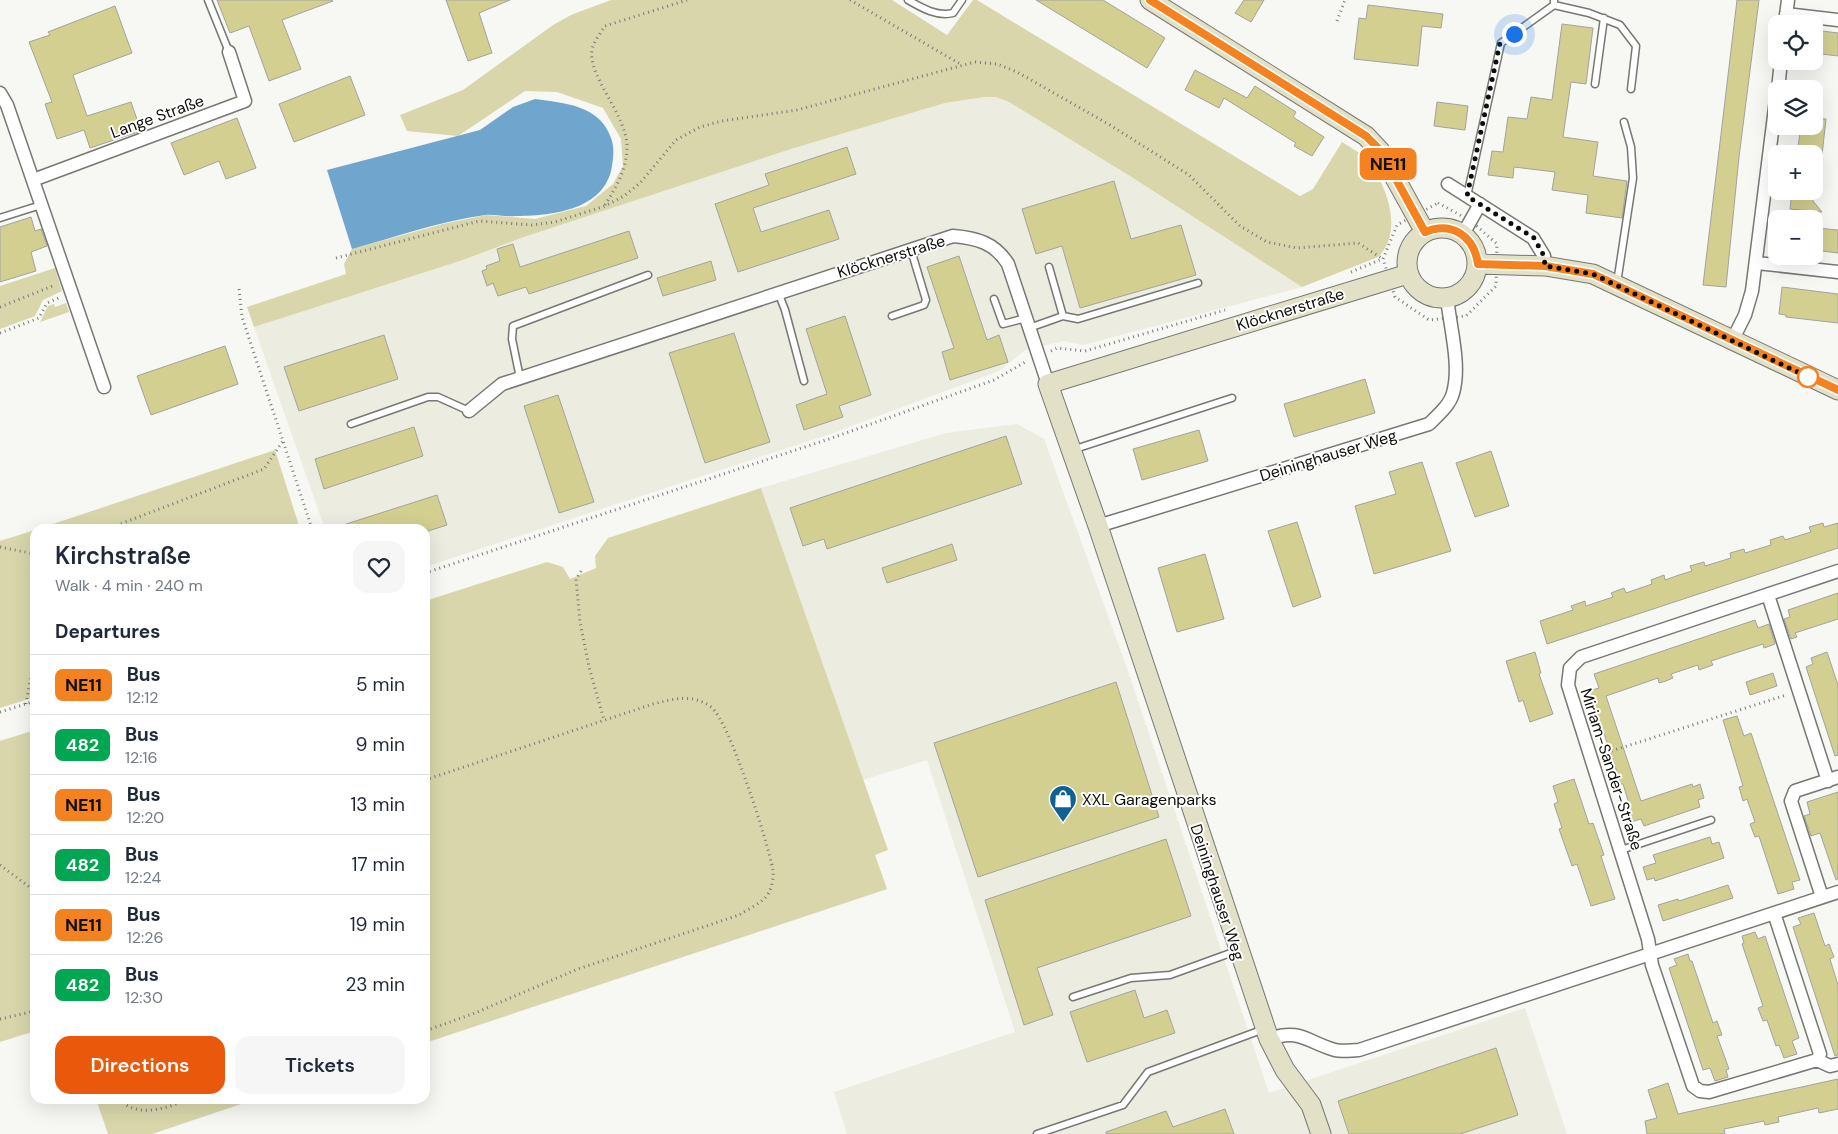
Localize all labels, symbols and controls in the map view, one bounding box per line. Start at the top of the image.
map controls [1768,15,1823,265]
button: locate [1768,15,1823,70]
your location [1502,22,1527,47]
button: layers [1768,80,1823,135]
street label: Lange Straße [108,90,207,143]
button: + [1768,145,1823,200]
line badge: NE11 [1353,148,1423,180]
text: NE11 [1370,152,1406,176]
button: − [1768,210,1823,265]
street label: Klöcknerstraße [835,230,948,283]
street label: Klöcknerstraße [1234,283,1347,336]
unlabelled marker [1797,366,1819,388]
street label: Deininghauser Weg [1257,425,1399,486]
text: Kirchstraße [55,540,191,571]
button: heart [353,541,405,593]
text: Walk · 4 min · 240 m [55,575,203,596]
text: Departures [55,619,160,644]
text: Bus [127,662,161,687]
text: 5 min [356,672,405,697]
text: NE11 [65,673,102,697]
street label: Miriam-Sander-Straße [1575,685,1648,853]
text: 12:12 [127,687,158,708]
text: Bus [125,722,159,747]
text: 9 min [356,732,405,757]
text: 482 [66,733,99,757]
text: 12:16 [125,747,157,768]
text: Bus [127,782,161,807]
shop icon: XXL Garagenparks [1048,784,1078,823]
place label: XXL Garagenparks [1082,789,1217,810]
text: 13 min [350,792,405,817]
text: NE11 [65,793,102,817]
text: 12:20 [127,807,164,828]
street label: Deininghauser Weg [1186,821,1249,963]
text: Bus [125,842,159,867]
text: 17 min [351,852,405,877]
text: 482 [66,853,99,877]
text: 12:24 [125,867,161,888]
text: Bus [127,902,161,927]
text: 19 min [350,912,405,937]
text: NE11 [65,913,102,937]
text: 12:26 [127,927,163,948]
text: Bus [125,962,159,987]
text: 23 min [345,972,405,997]
text: 482 [66,973,99,997]
text: 12:30 [125,987,163,1008]
button: Directions [55,1036,225,1094]
button: Tickets [235,1036,405,1094]

